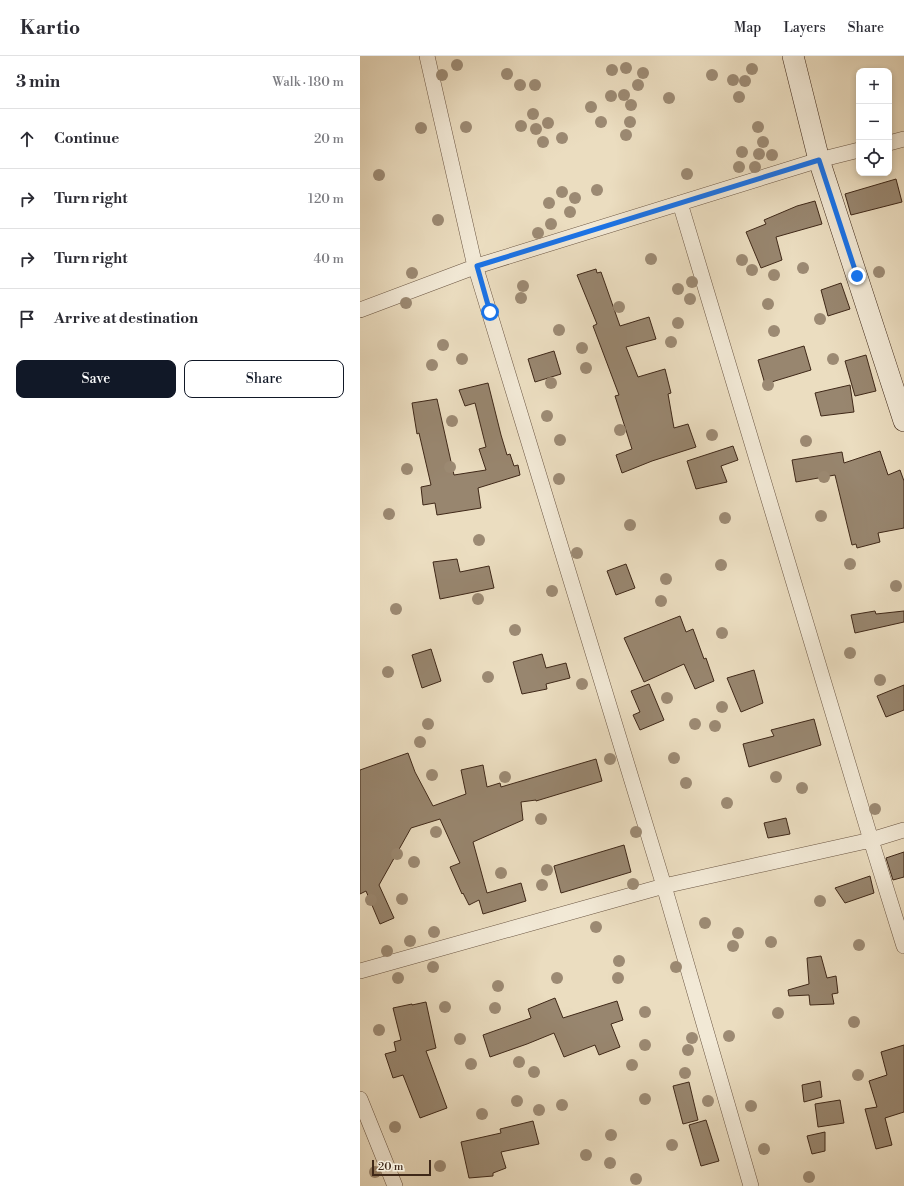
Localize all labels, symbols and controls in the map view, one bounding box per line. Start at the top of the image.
text: Kartio [20,16,80,40]
text: Map [734,19,761,37]
text: Layers [783,19,826,37]
text: Share [848,19,884,37]
map controls [856,68,892,176]
button: + [856,68,892,104]
text: 3 min [16,71,60,93]
text: Walk · 180 m [272,74,344,90]
button: − [856,104,892,140]
icon: ahead [16,128,38,150]
text: Continue [54,129,119,148]
text: 20 m [314,131,344,147]
button: locate [856,140,892,176]
icon: right [16,188,38,210]
text: Turn right [54,189,128,208]
text: 120 m [308,191,344,207]
icon: right [16,248,38,270]
text: Turn right [54,249,128,268]
text: 40 m [314,251,344,267]
route end [848,267,866,285]
route start [481,303,499,321]
icon: arrive [16,308,38,330]
text: Arrive at destination [54,309,198,328]
button: Save [16,360,176,398]
button: Share [184,360,344,398]
scale bar [372,1158,431,1177]
text: 20 m [378,1160,403,1174]

